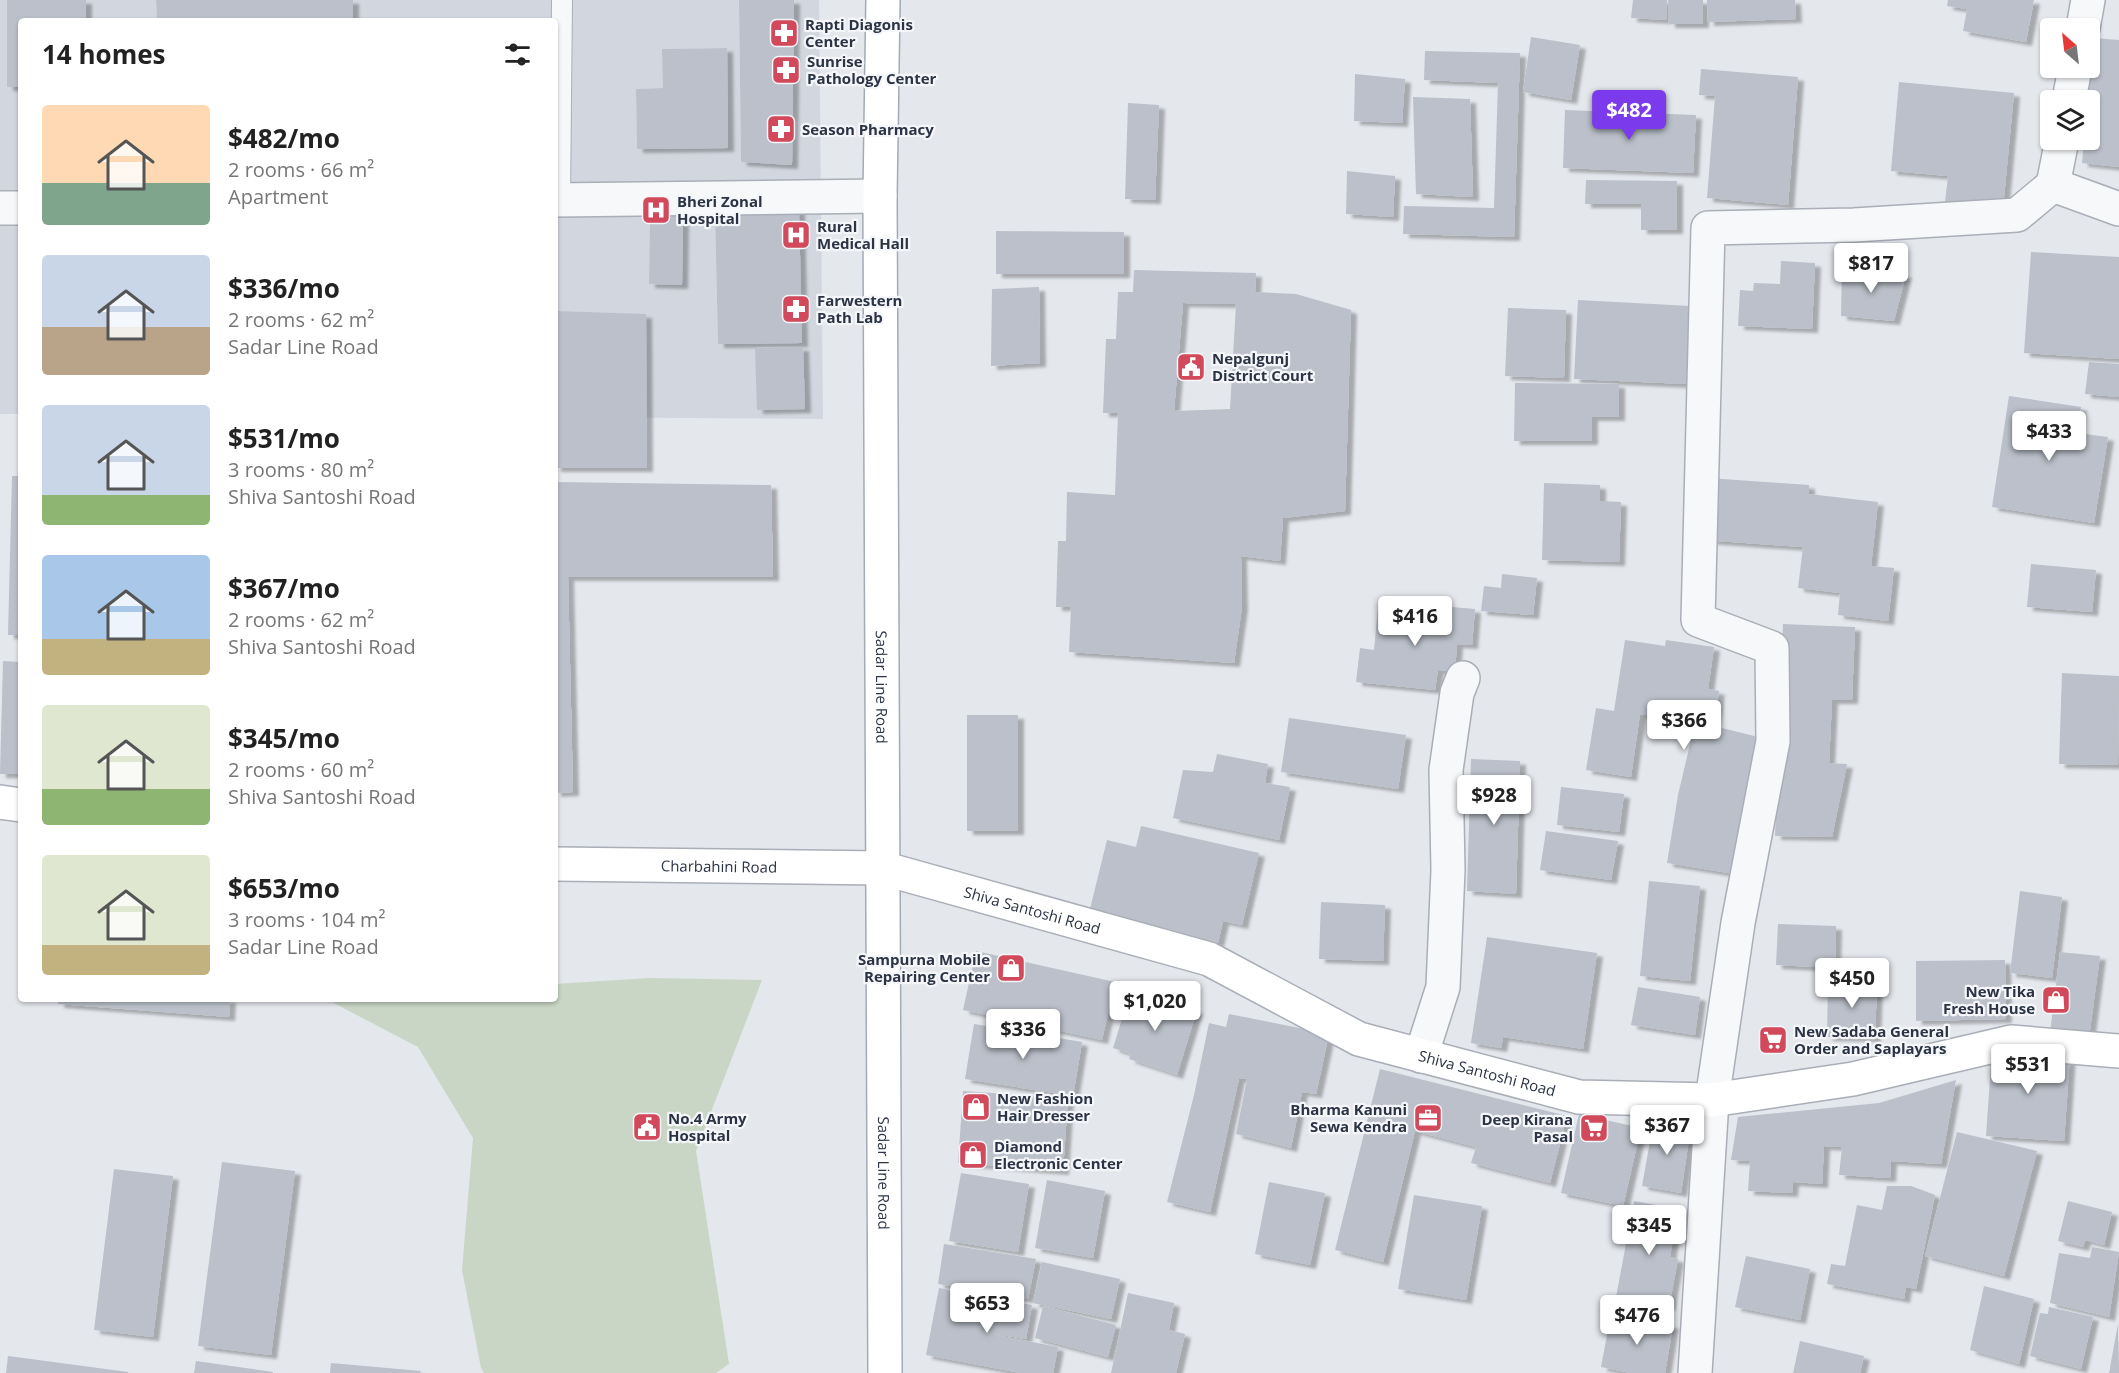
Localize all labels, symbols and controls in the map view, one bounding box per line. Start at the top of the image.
place label: Rapti Diagonis Center [805,14,913,51]
pharmacy icon: Rapti Diagonis Center [768,17,800,49]
north arrow [2040,18,2100,78]
map controls [2040,18,2100,150]
text: 14 homes [42,36,166,72]
icon: filters [501,38,534,71]
place label: Sunrise Pathology Center [807,51,937,88]
pharmacy icon: Sunrise Pathology Center [770,54,802,86]
pin: $482 [1593,90,1665,141]
button: layers [2040,90,2100,150]
text: $482 [1606,96,1652,123]
pharmacy icon: Season Pharmacy [765,113,797,145]
place label: Season Pharmacy [802,119,934,139]
text: $482/mo [228,120,340,156]
icon: home [90,129,162,201]
text: 2 rooms · 66 m² [228,156,374,183]
text: Apartment [228,183,328,210]
place label: Bheri Zonal Hospital [677,191,763,228]
hospital icon: Bheri Zonal Hospital [640,194,672,226]
place label: Rural Medical Hall [817,216,909,253]
hospital icon: Rural Medical Hall [780,219,812,251]
pin: $817 [1835,243,1907,294]
text: $817 [1848,249,1894,276]
text: $336/mo [228,270,340,306]
icon: home [90,279,162,351]
place label: Farwestern Path Lab [817,290,902,327]
pharmacy icon: Farwestern Path Lab [780,293,812,325]
text: 2 rooms · 62 m² [228,306,374,333]
text: Sadar Line Road [228,333,379,360]
place label: Nepalgunj District Court [1212,348,1314,385]
public building icon: Nepalgunj District Court [1175,351,1207,383]
pin: $433 [2013,411,2085,462]
text: $433 [2026,417,2072,444]
text: $531/mo [228,420,340,456]
icon: home [90,429,162,501]
text: 3 rooms · 80 m² [228,456,374,483]
text: Shiva Santoshi Road [228,483,416,510]
text: $367/mo [228,570,340,606]
icon: home [90,579,162,651]
pin: $416 [1379,596,1451,647]
text: $416 [1392,602,1438,629]
text: 2 rooms · 62 m² [228,606,374,633]
street label: Sadar Line Road [872,630,892,744]
text: Shiva Santoshi Road [228,633,416,660]
pin: $366 [1648,700,1720,751]
text: $366 [1661,706,1707,733]
text: $345/mo [228,720,340,756]
icon: home [90,729,162,801]
text: 2 rooms · 60 m² [228,756,374,783]
pin: $928 [1458,775,1530,826]
text: $928 [1471,781,1517,808]
text: Shiva Santoshi Road [228,783,416,810]
street label: Charbahini Road [661,855,777,877]
text: $653/mo [228,870,340,906]
icon: home [90,879,162,951]
street label: Shiva Santoshi Road [962,881,1103,938]
text: 3 rooms · 104 m² [228,906,386,933]
text: Sadar Line Road [228,933,379,960]
place label: Sampurna Mobile Repairing Center [858,949,990,986]
shop icon: Sampurna Mobile Repairing Center [995,952,1027,984]
pin: $450 [1816,958,1888,1009]
text: $450 [1829,964,1875,991]
pin: $1,020 [1106,981,1204,1032]
place label: New Tika Fresh House [1943,981,2035,1018]
shop icon: New Tika Fresh House [2040,984,2072,1016]
text: $1,020 [1124,987,1186,1014]
pin: $336 [987,1009,1059,1060]
text: $336 [1000,1015,1046,1042]
place label: New Sadaba General Order and Saplayars [1794,1021,1949,1058]
supermarket icon: New Sadaba General Order and Saplayars [1757,1024,1789,1056]
pin: $531 [1992,1044,2064,1095]
street label: Shiva Santoshi Road [1416,1045,1558,1100]
text: $531 [2005,1050,2051,1077]
place label: New Fashion Hair Dresser [997,1088,1093,1125]
shop icon: New Fashion Hair Dresser [960,1091,992,1123]
place label: Bharma Kanuni Sewa Kendra [1290,1099,1407,1136]
office icon: Bharma Kanuni Sewa Kendra [1412,1102,1444,1134]
pin: $367 [1631,1105,1703,1156]
place label: No.4 Army Hospital [668,1108,747,1145]
place label: Deep Kirana Pasal [1481,1109,1573,1146]
public building icon: No.4 Army Hospital [631,1111,663,1143]
text: $367 [1644,1111,1690,1138]
supermarket icon: Deep Kirana Pasal [1578,1112,1610,1144]
street label: Sadar Line Road [874,1116,894,1230]
place label: Diamond Electronic Center [994,1136,1123,1173]
shop icon: Diamond Electronic Center [957,1139,989,1171]
pin: $345 [1613,1205,1685,1256]
text: $345 [1626,1211,1672,1238]
pin: $653 [951,1283,1023,1334]
text: $653 [964,1289,1010,1316]
pin: $476 [1601,1295,1673,1346]
text: $476 [1614,1301,1660,1328]

